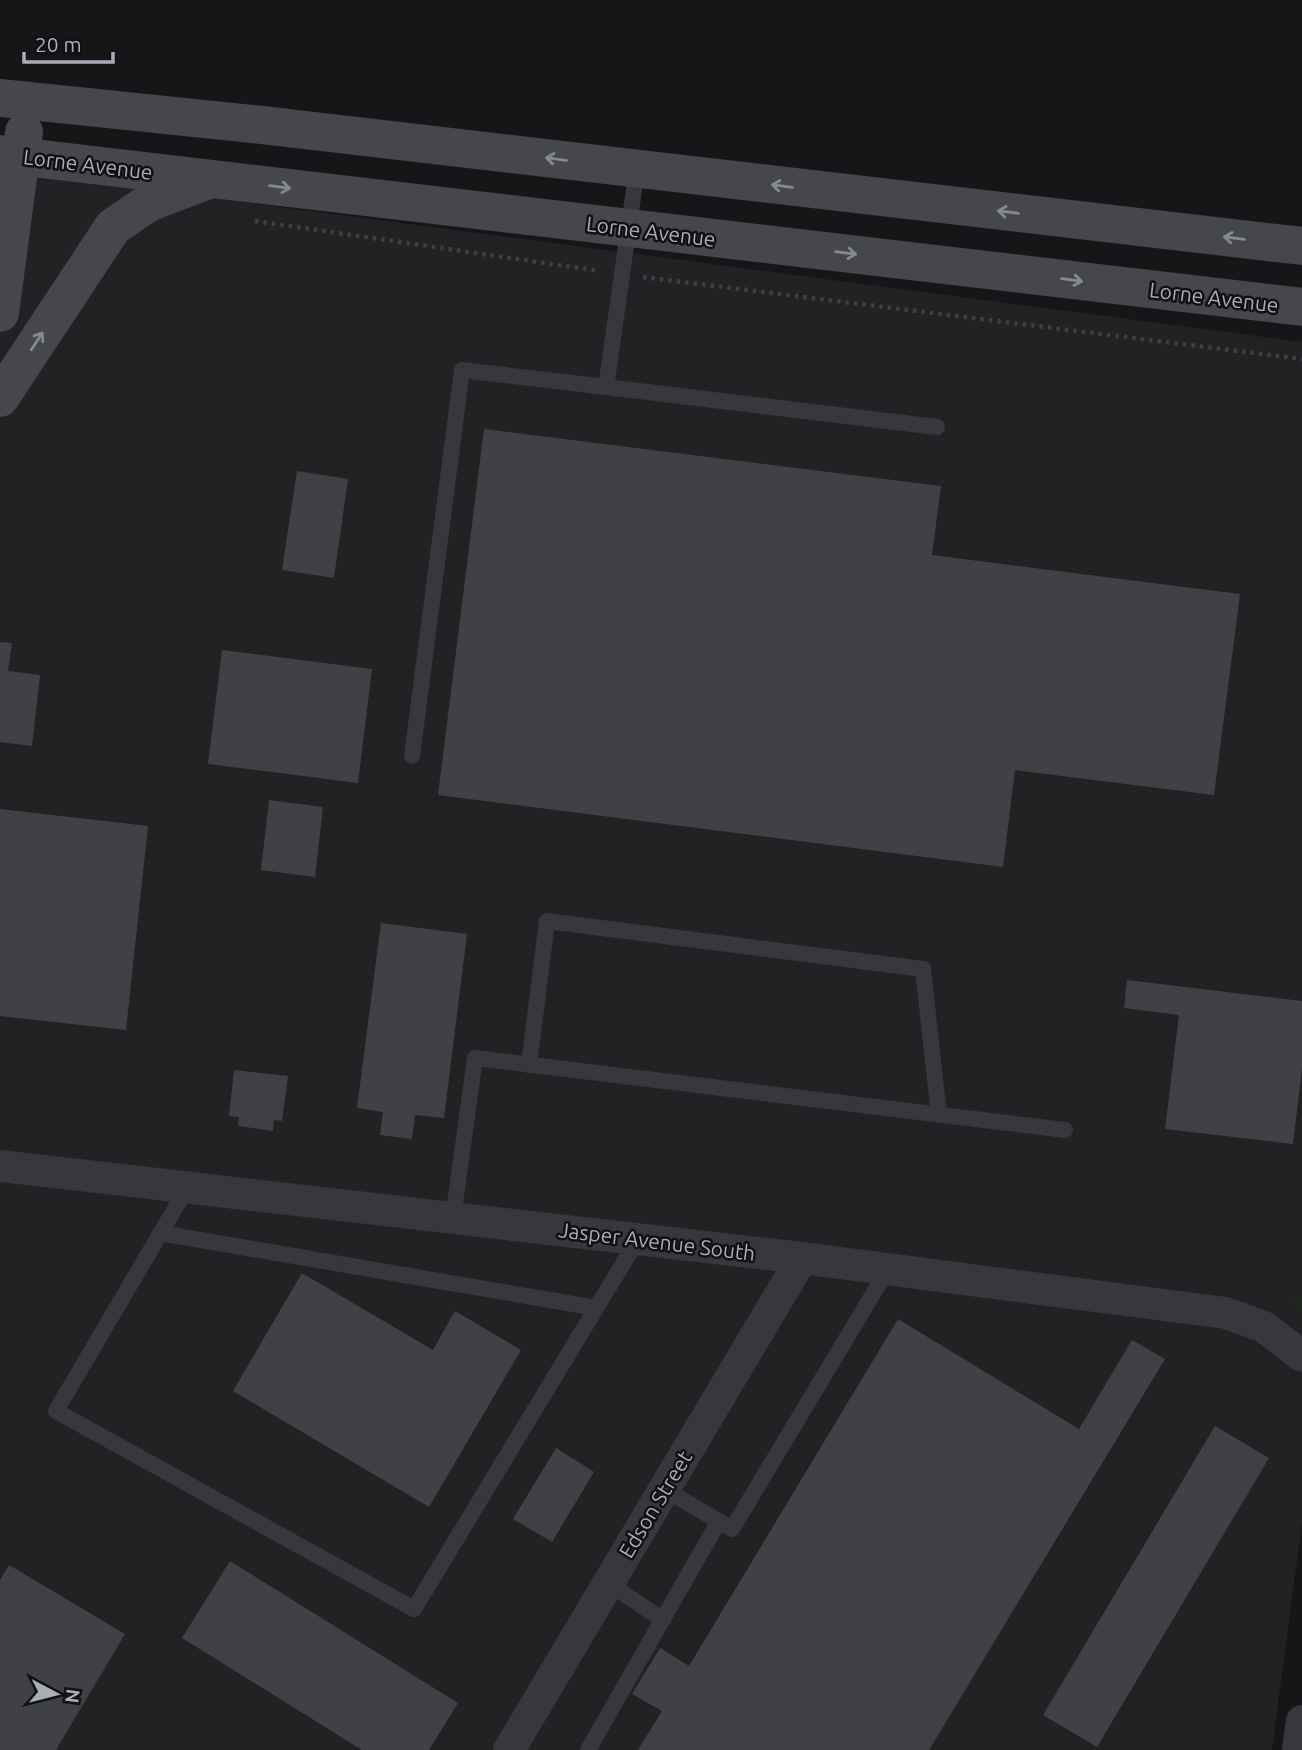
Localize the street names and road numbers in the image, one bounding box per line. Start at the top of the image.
street label: Lorne Avenue [22,144,154,184]
street label: Lorne Avenue [585,211,717,251]
street label: Lorne Avenue [1148,277,1280,317]
street label: Jasper Avenue South [557,1217,757,1265]
street label: Edson Street [614,1446,696,1562]

